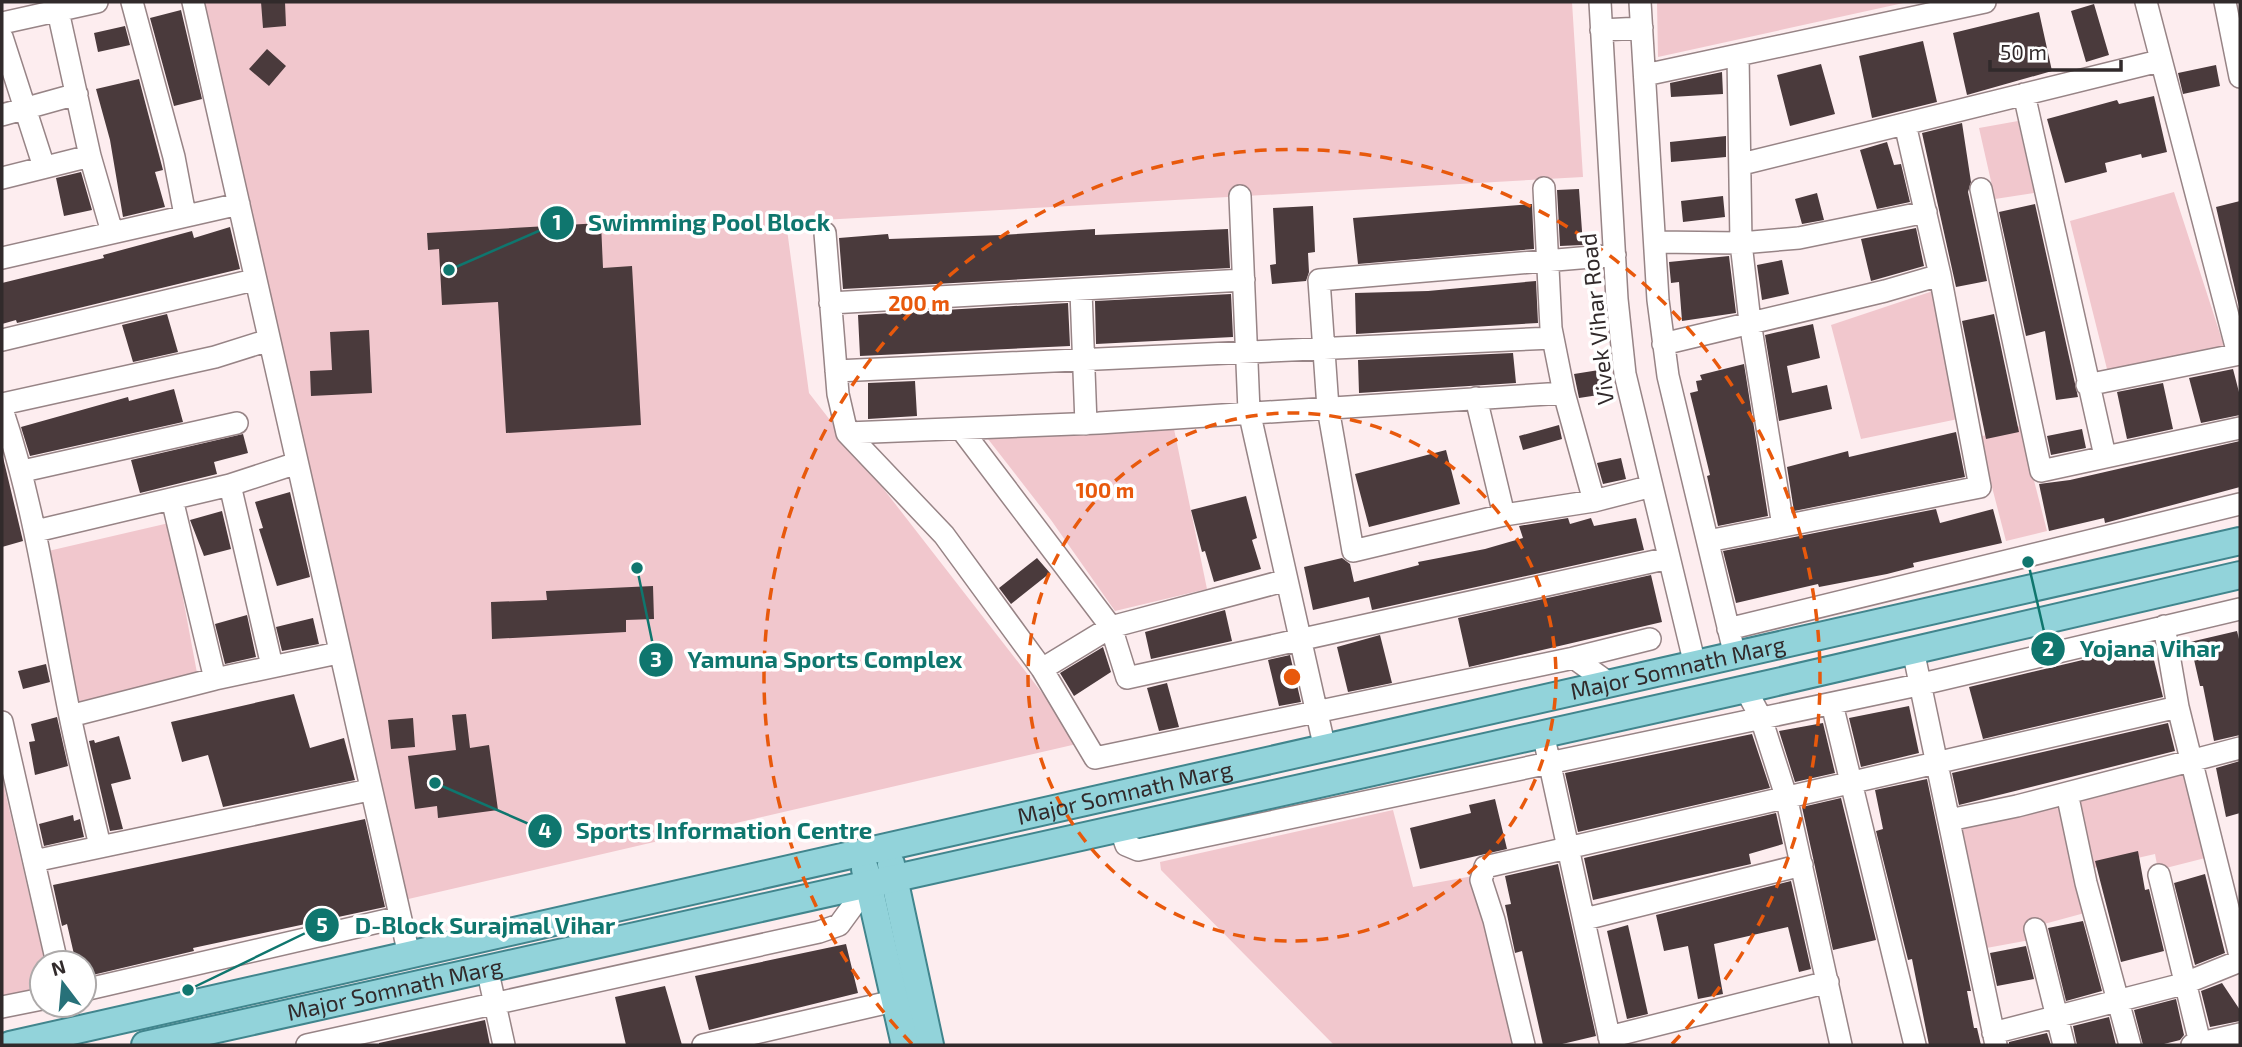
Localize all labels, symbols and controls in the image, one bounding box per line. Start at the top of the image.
scale bar [1990,28,2121,72]
text: 50 m [2000,39,2047,64]
callout: Swimming Pool Block [539,200,845,245]
text: Swimming Pool Block [588,207,831,236]
text: 1 [552,209,562,234]
street label: Vivek Vihar Road [1573,232,1619,406]
text: 200 m [888,290,950,315]
text: 100 m [1076,477,1134,502]
callout: Yojana Vihar [2030,626,2234,671]
street label: Major Somnath Marg [1567,629,1788,705]
text: Yojana Vihar [2080,633,2221,662]
text: 2 [2042,635,2054,660]
callout: Yamuna Sports Complex [639,637,977,682]
text: Yamuna Sports Complex [688,644,963,673]
text: 3 [650,646,662,671]
centre of rings [1280,665,1304,689]
street label: Major Somnath Marg [1014,754,1235,830]
callout: Sports Information Centre [527,808,887,853]
text: Sports Information Centre [576,815,872,844]
text: 4 [538,817,552,842]
callout: D-Block Surajmal Vihar [305,903,629,948]
text: D-Block Surajmal Vihar [355,910,616,939]
text: 5 [316,912,328,937]
north arrow [28,949,98,1019]
street label: Major Somnath Marg [284,951,505,1026]
text: N [48,954,68,980]

